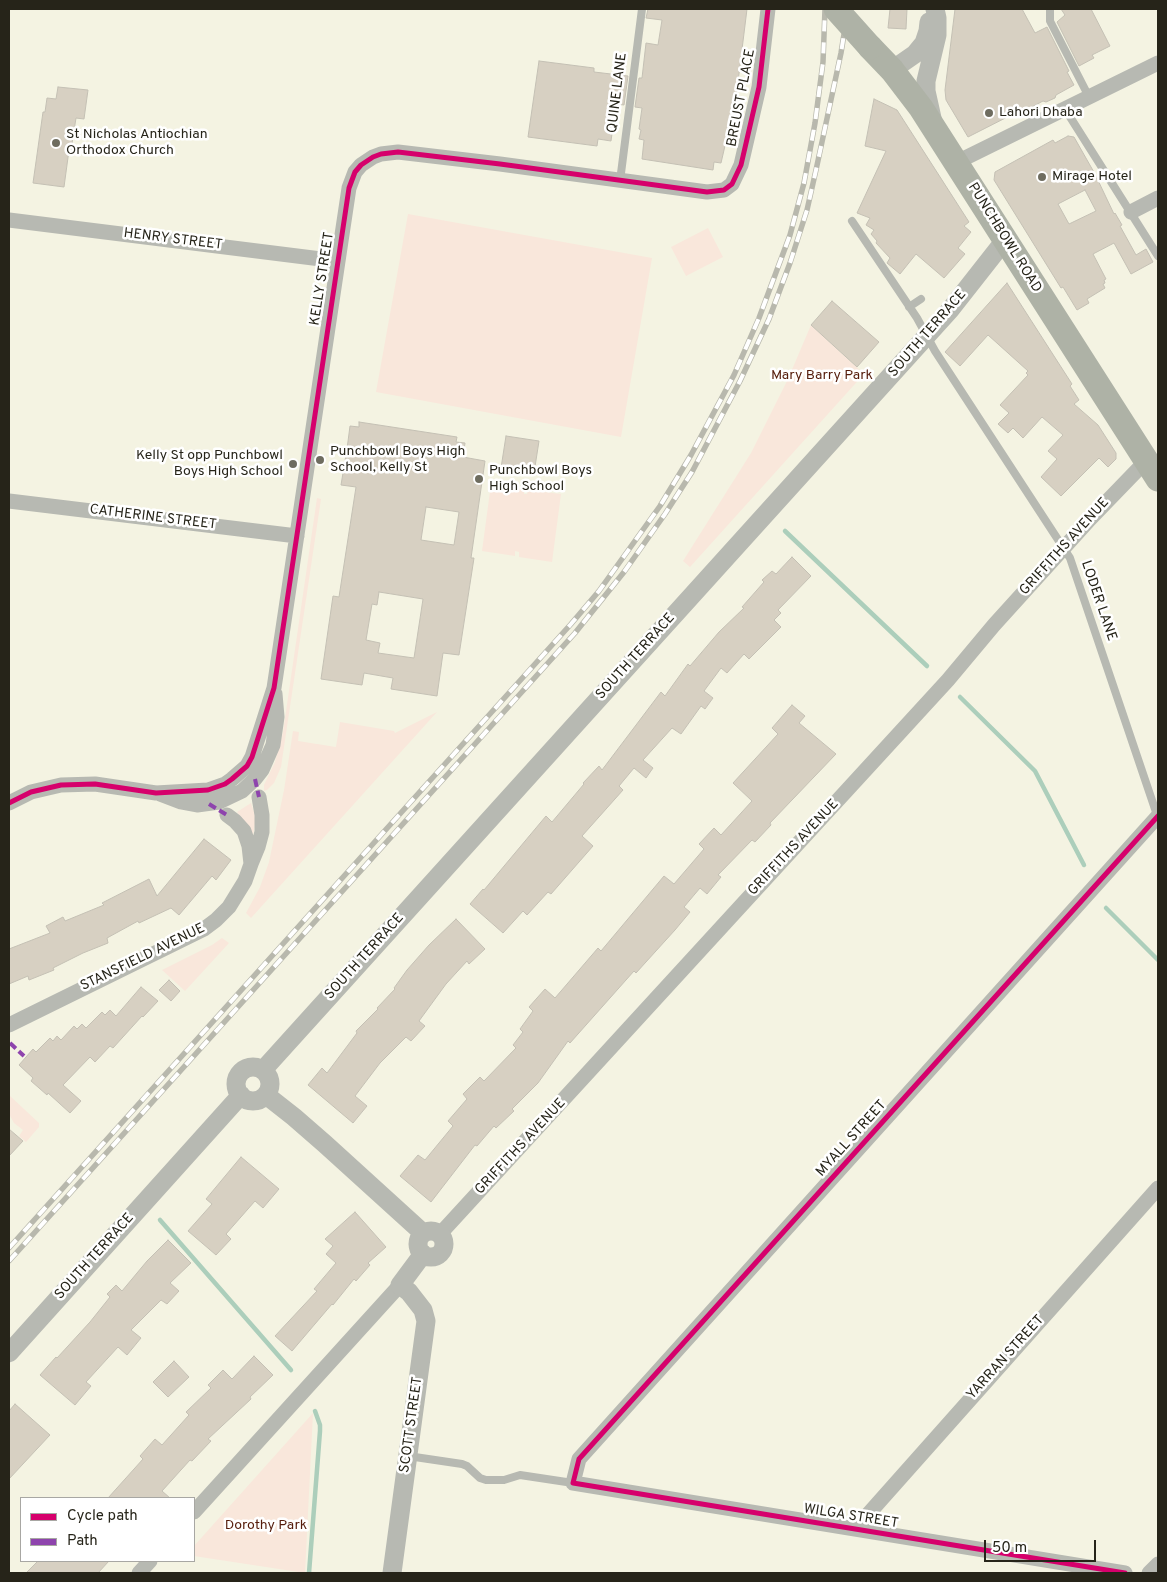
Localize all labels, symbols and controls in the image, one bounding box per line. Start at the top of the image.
street label: BREUST PLACE [724,48,760,148]
street label: QUINE LANE [605,52,631,134]
place label: Lahori Dhaba [999,105,1083,121]
marker: Lahori Dhaba [983,107,995,119]
place label: St Nicholas Antiochian Orthodox Church [66,127,208,160]
marker: St Nicholas Antiochian Orthodox Church [50,137,62,149]
place label: Mirage Hotel [1052,169,1132,185]
marker: Mirage Hotel [1036,171,1048,183]
street label: PUNCHBOWL ROAD [963,180,1045,296]
street label: HENRY STREET [123,226,223,254]
street label: KELLY STREET [307,231,339,327]
street label: SOUTH TERRACE [885,287,971,381]
park label: Mary Barry Park [771,368,873,384]
place label: Punchbowl Boys High School, Kelly St [330,444,465,477]
place label: Kelly St opp Punchbowl Boys High School [136,448,283,481]
marker: Punchbowl Boys High School, Kelly St [314,454,326,466]
marker: Kelly St opp Punchbowl Boys High School [287,458,299,470]
place label: Punchbowl Boys High School [489,463,592,496]
marker: Punchbowl Boys High School [473,473,485,485]
street label: GRIFFITHS AVENUE [1017,495,1113,599]
street label: CATHERINE STREET [88,502,218,534]
street label: LODER LANE [1076,559,1120,643]
street label: SOUTH TERRACE [593,610,679,704]
street label: GRIFFITHS AVENUE [745,796,843,900]
street label: SOUTH TERRACE [322,910,408,1004]
street label: STANSFIELD AVENUE [78,921,208,995]
street label: GRIFFITHS AVENUE [472,1095,570,1199]
street label: MYALL STREET [813,1097,891,1181]
street label: SOUTH TERRACE [52,1210,138,1304]
street label: YARRAN STREET [964,1312,1048,1404]
street label: SCOTT STREET [397,1376,427,1474]
legend [20,1497,195,1562]
street label: WILGA STREET [802,1501,900,1533]
text: Cycle path [67,1507,138,1526]
park label: Dorothy Park [225,1518,307,1534]
scale bar [987,1530,1100,1562]
text: Path [67,1532,98,1551]
text: 50 m [992,1539,1027,1558]

